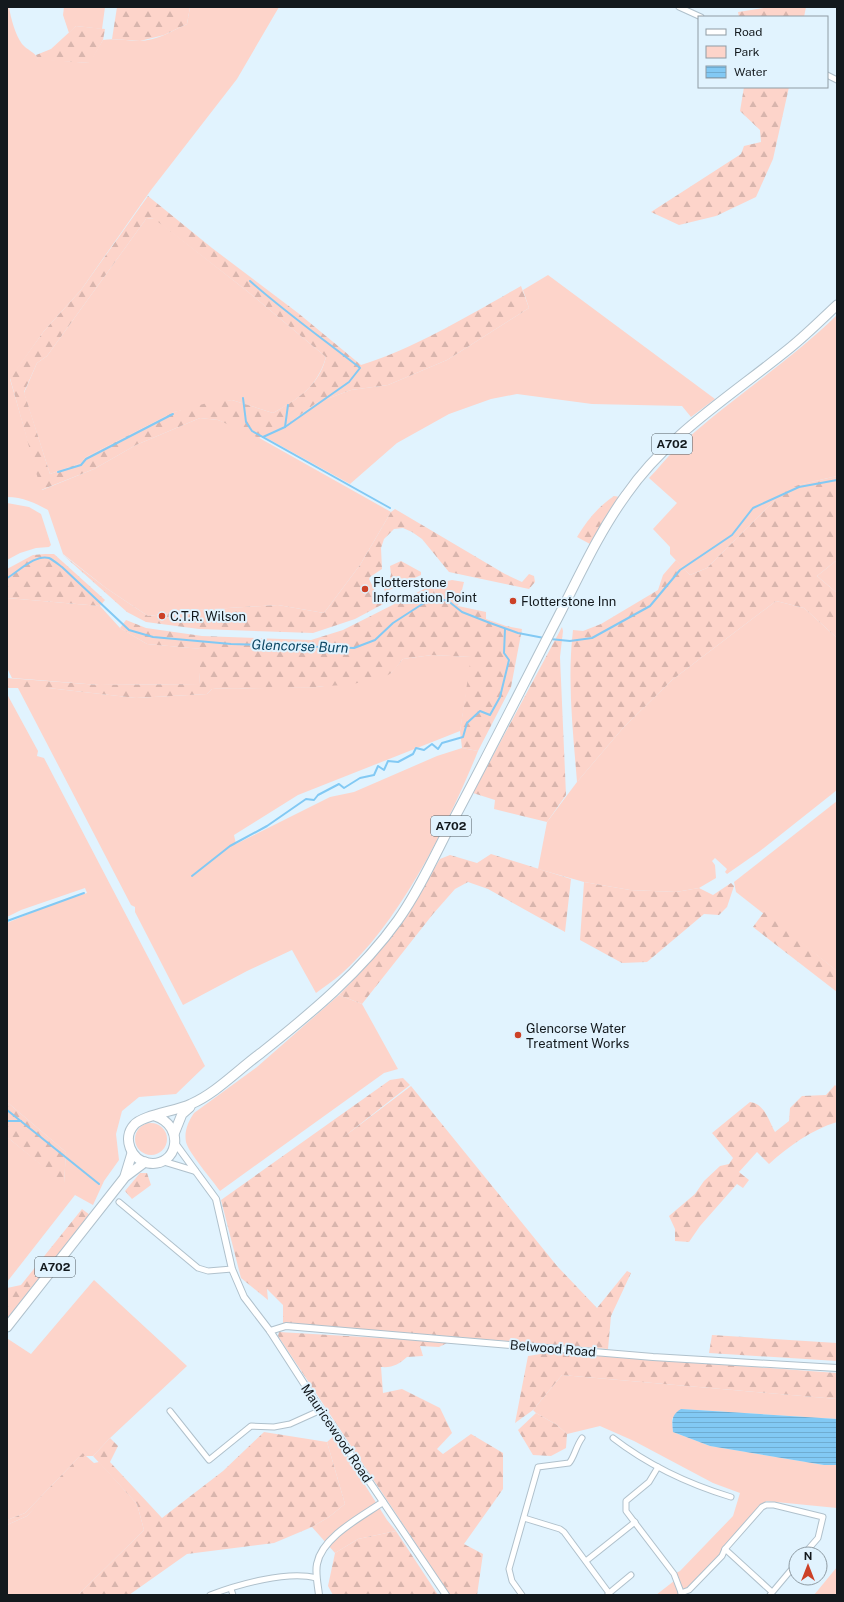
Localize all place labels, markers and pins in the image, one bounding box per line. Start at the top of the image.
place label: Flotterstone Information Point [373,575,477,605]
marker: Flotterstone Information Point [360,584,370,594]
place label: Flotterstone Inn [521,594,616,609]
marker: Flotterstone Inn [508,596,518,606]
place label: C.T.R. Wilson [170,609,246,624]
marker: C.T.R. Wilson [157,611,167,621]
place label: Glencorse Water Treatment Works [526,1021,629,1051]
marker: Glencorse Water Treatment Works [513,1030,523,1040]

